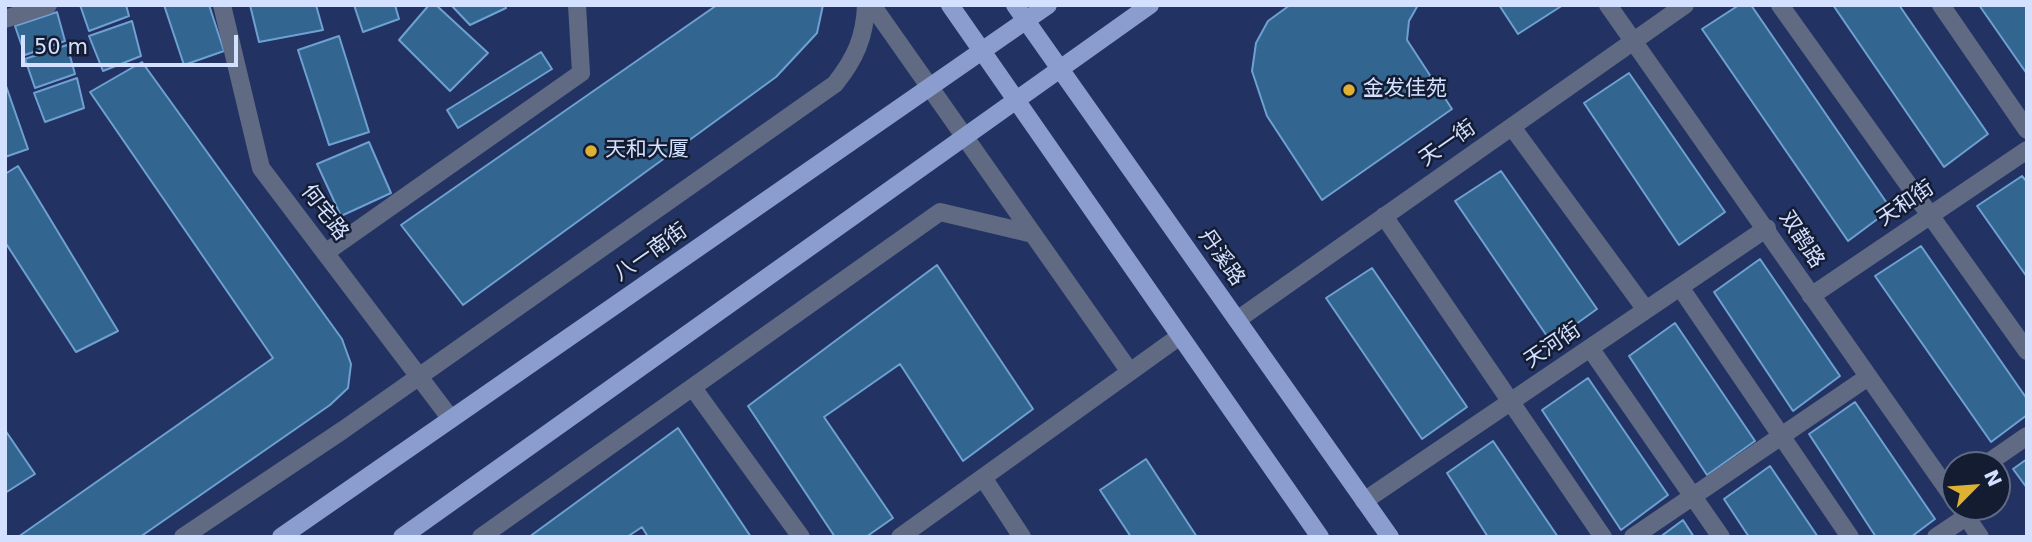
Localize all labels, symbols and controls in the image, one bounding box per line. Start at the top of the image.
scale bar [24,21,242,65]
text: 50 m [34,35,88,59]
place label: 金发佳苑 [1363,77,1447,103]
marker: 金发佳苑 [1341,82,1357,98]
street label: 天一街 [1415,116,1481,172]
place label: 天和大厦 [605,138,689,164]
marker: 天和大厦 [583,143,599,159]
street label: 天和街 [1873,176,1939,232]
street label: 何宅路 [295,180,353,246]
street label: 双鹊路 [1773,207,1829,273]
street label: 八一南街 [609,219,693,287]
street label: 丹溪路 [1193,225,1249,291]
street label: 天河街 [1520,318,1586,374]
north arrow [1941,451,2011,521]
text: N [1980,466,2007,490]

